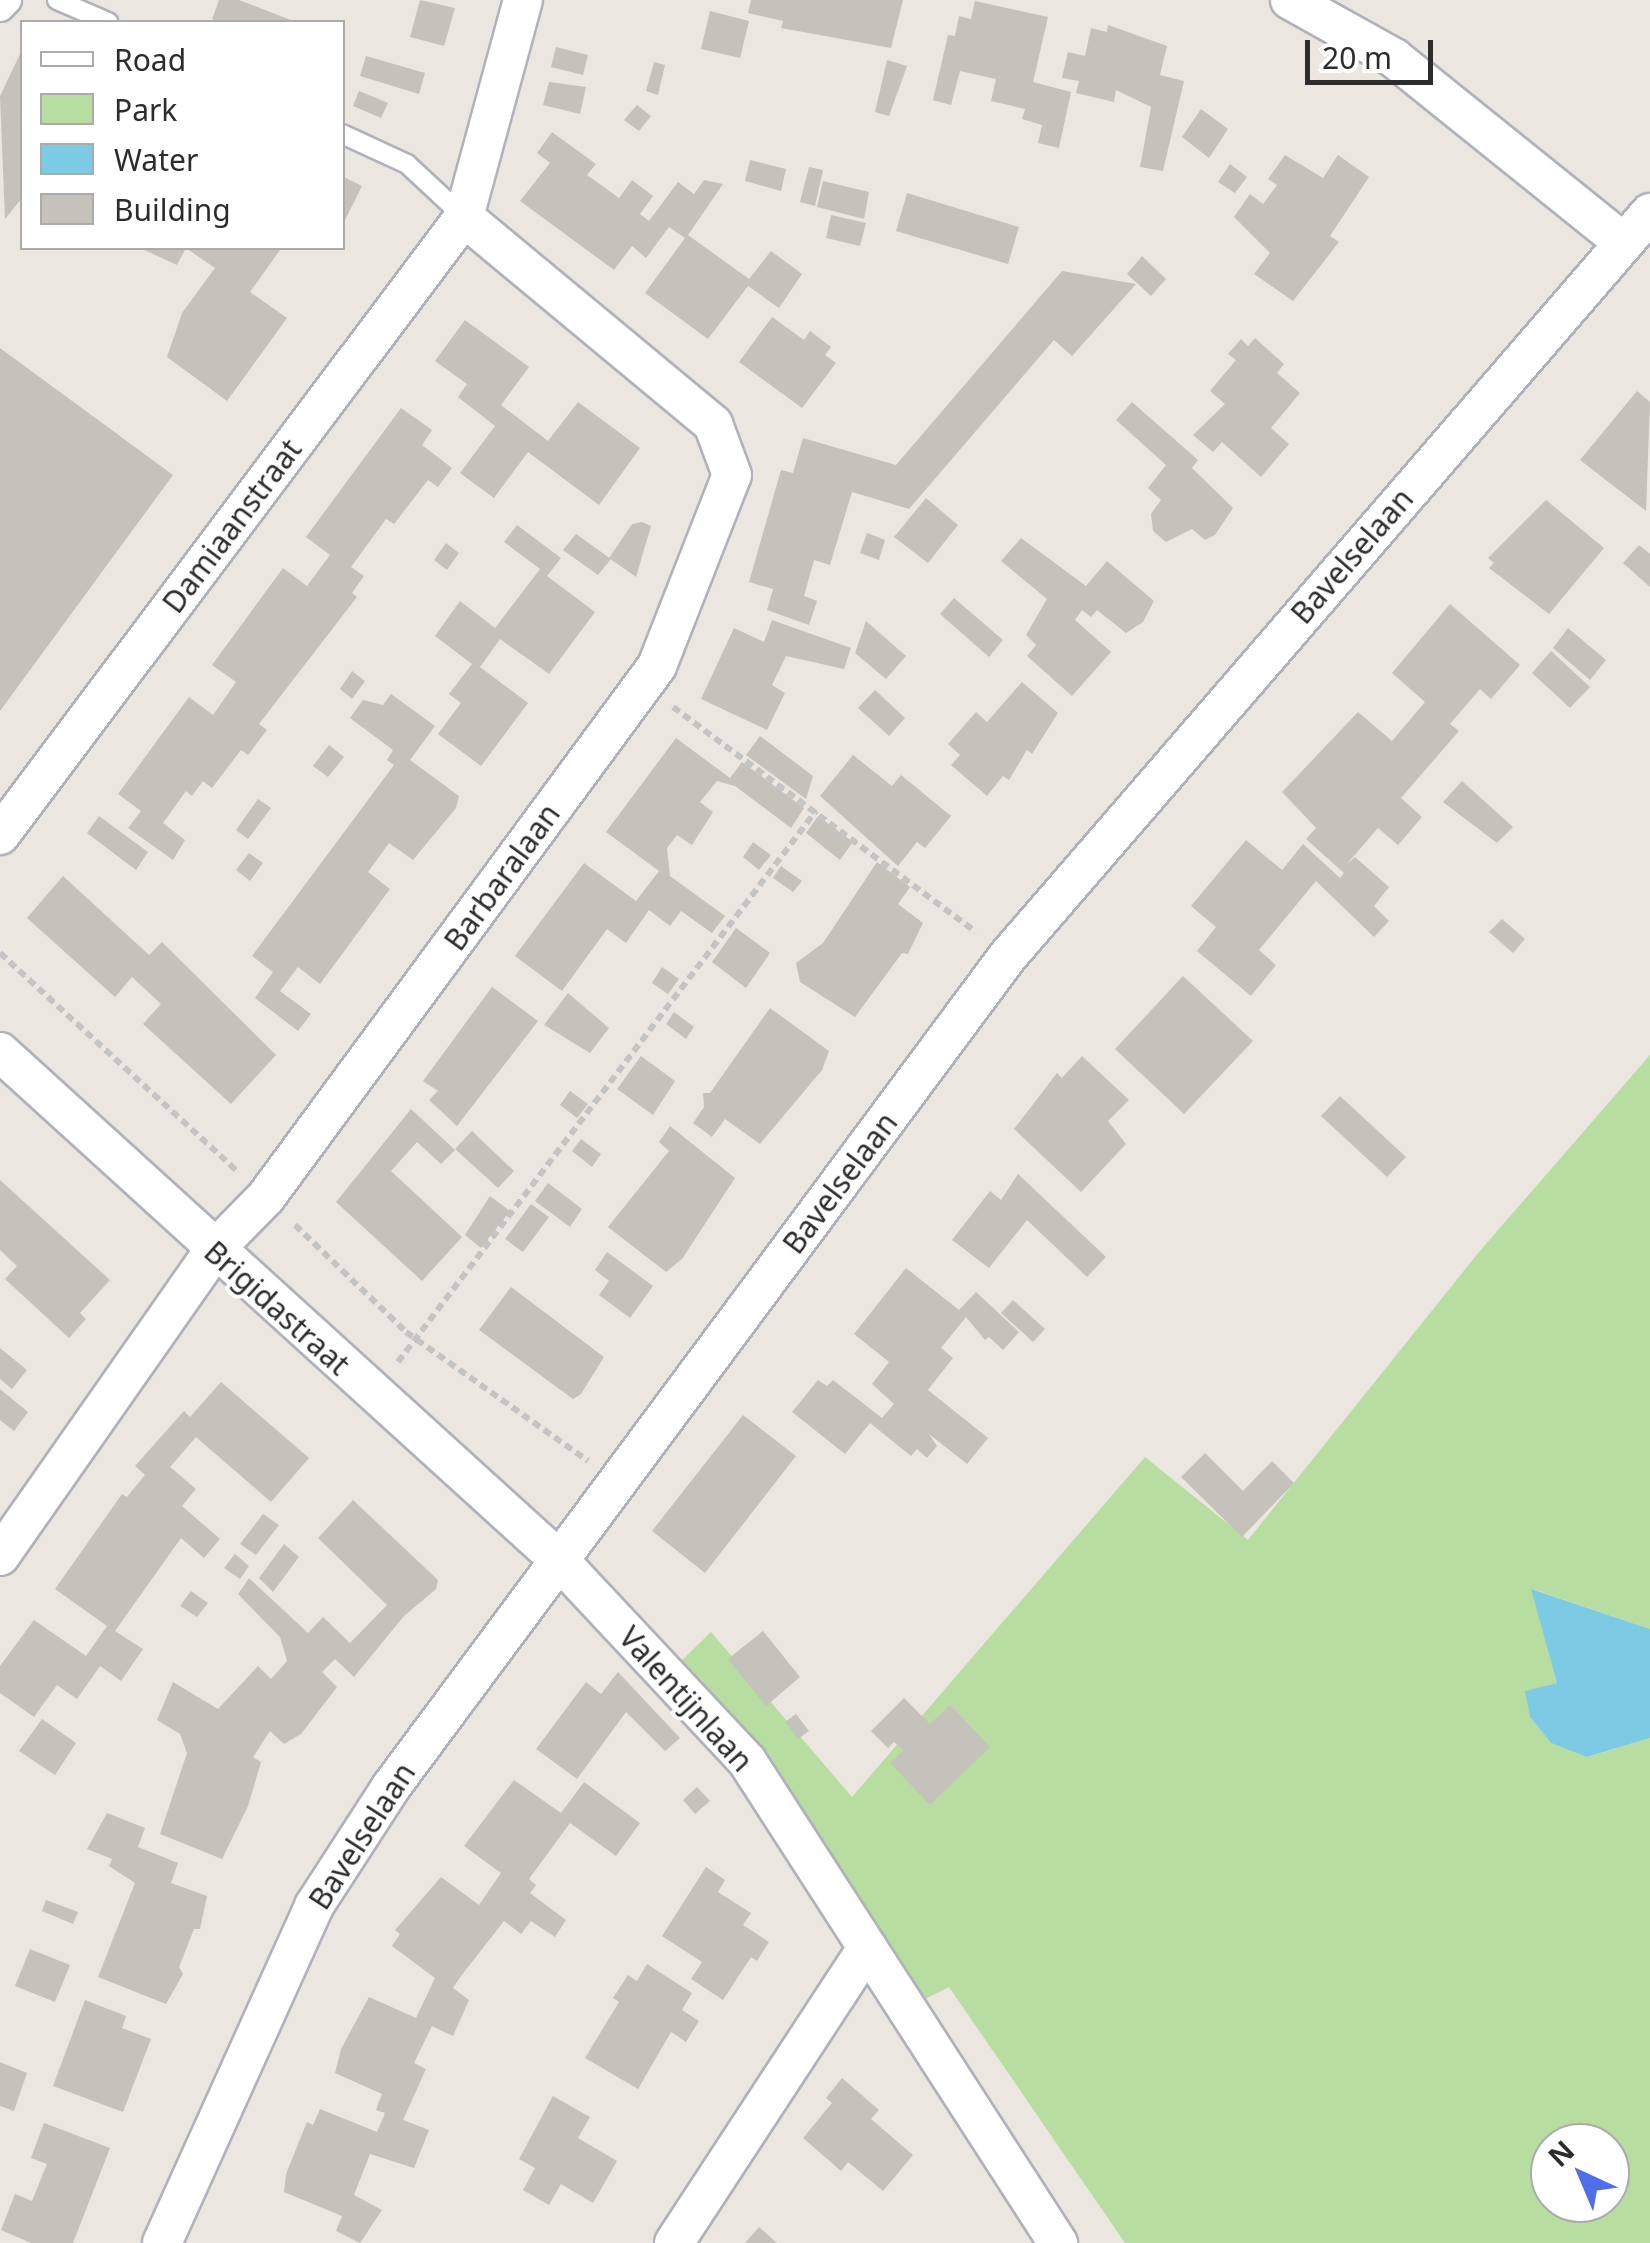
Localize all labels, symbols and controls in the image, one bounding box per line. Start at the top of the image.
legend [20,20,345,250]
scale bar [1310,20,1438,82]
text: 20 m [1322,37,1392,78]
text: Road [114,39,186,80]
text: Park [114,89,177,130]
text: Water [114,139,198,180]
text: Building [114,189,231,230]
street label: Damiaanstraat [155,432,309,620]
street label: Bavelselaan [1283,481,1421,631]
street label: Barbaralaan [437,797,567,957]
street label: Bavelselaan [775,1105,905,1261]
street label: Brigidastraat [197,1234,357,1382]
street label: Valentijnlaan [612,1619,760,1779]
street label: Bavelselaan [301,1756,423,1916]
north arrow [1530,2123,1630,2223]
text: N [1539,2131,1582,2174]

